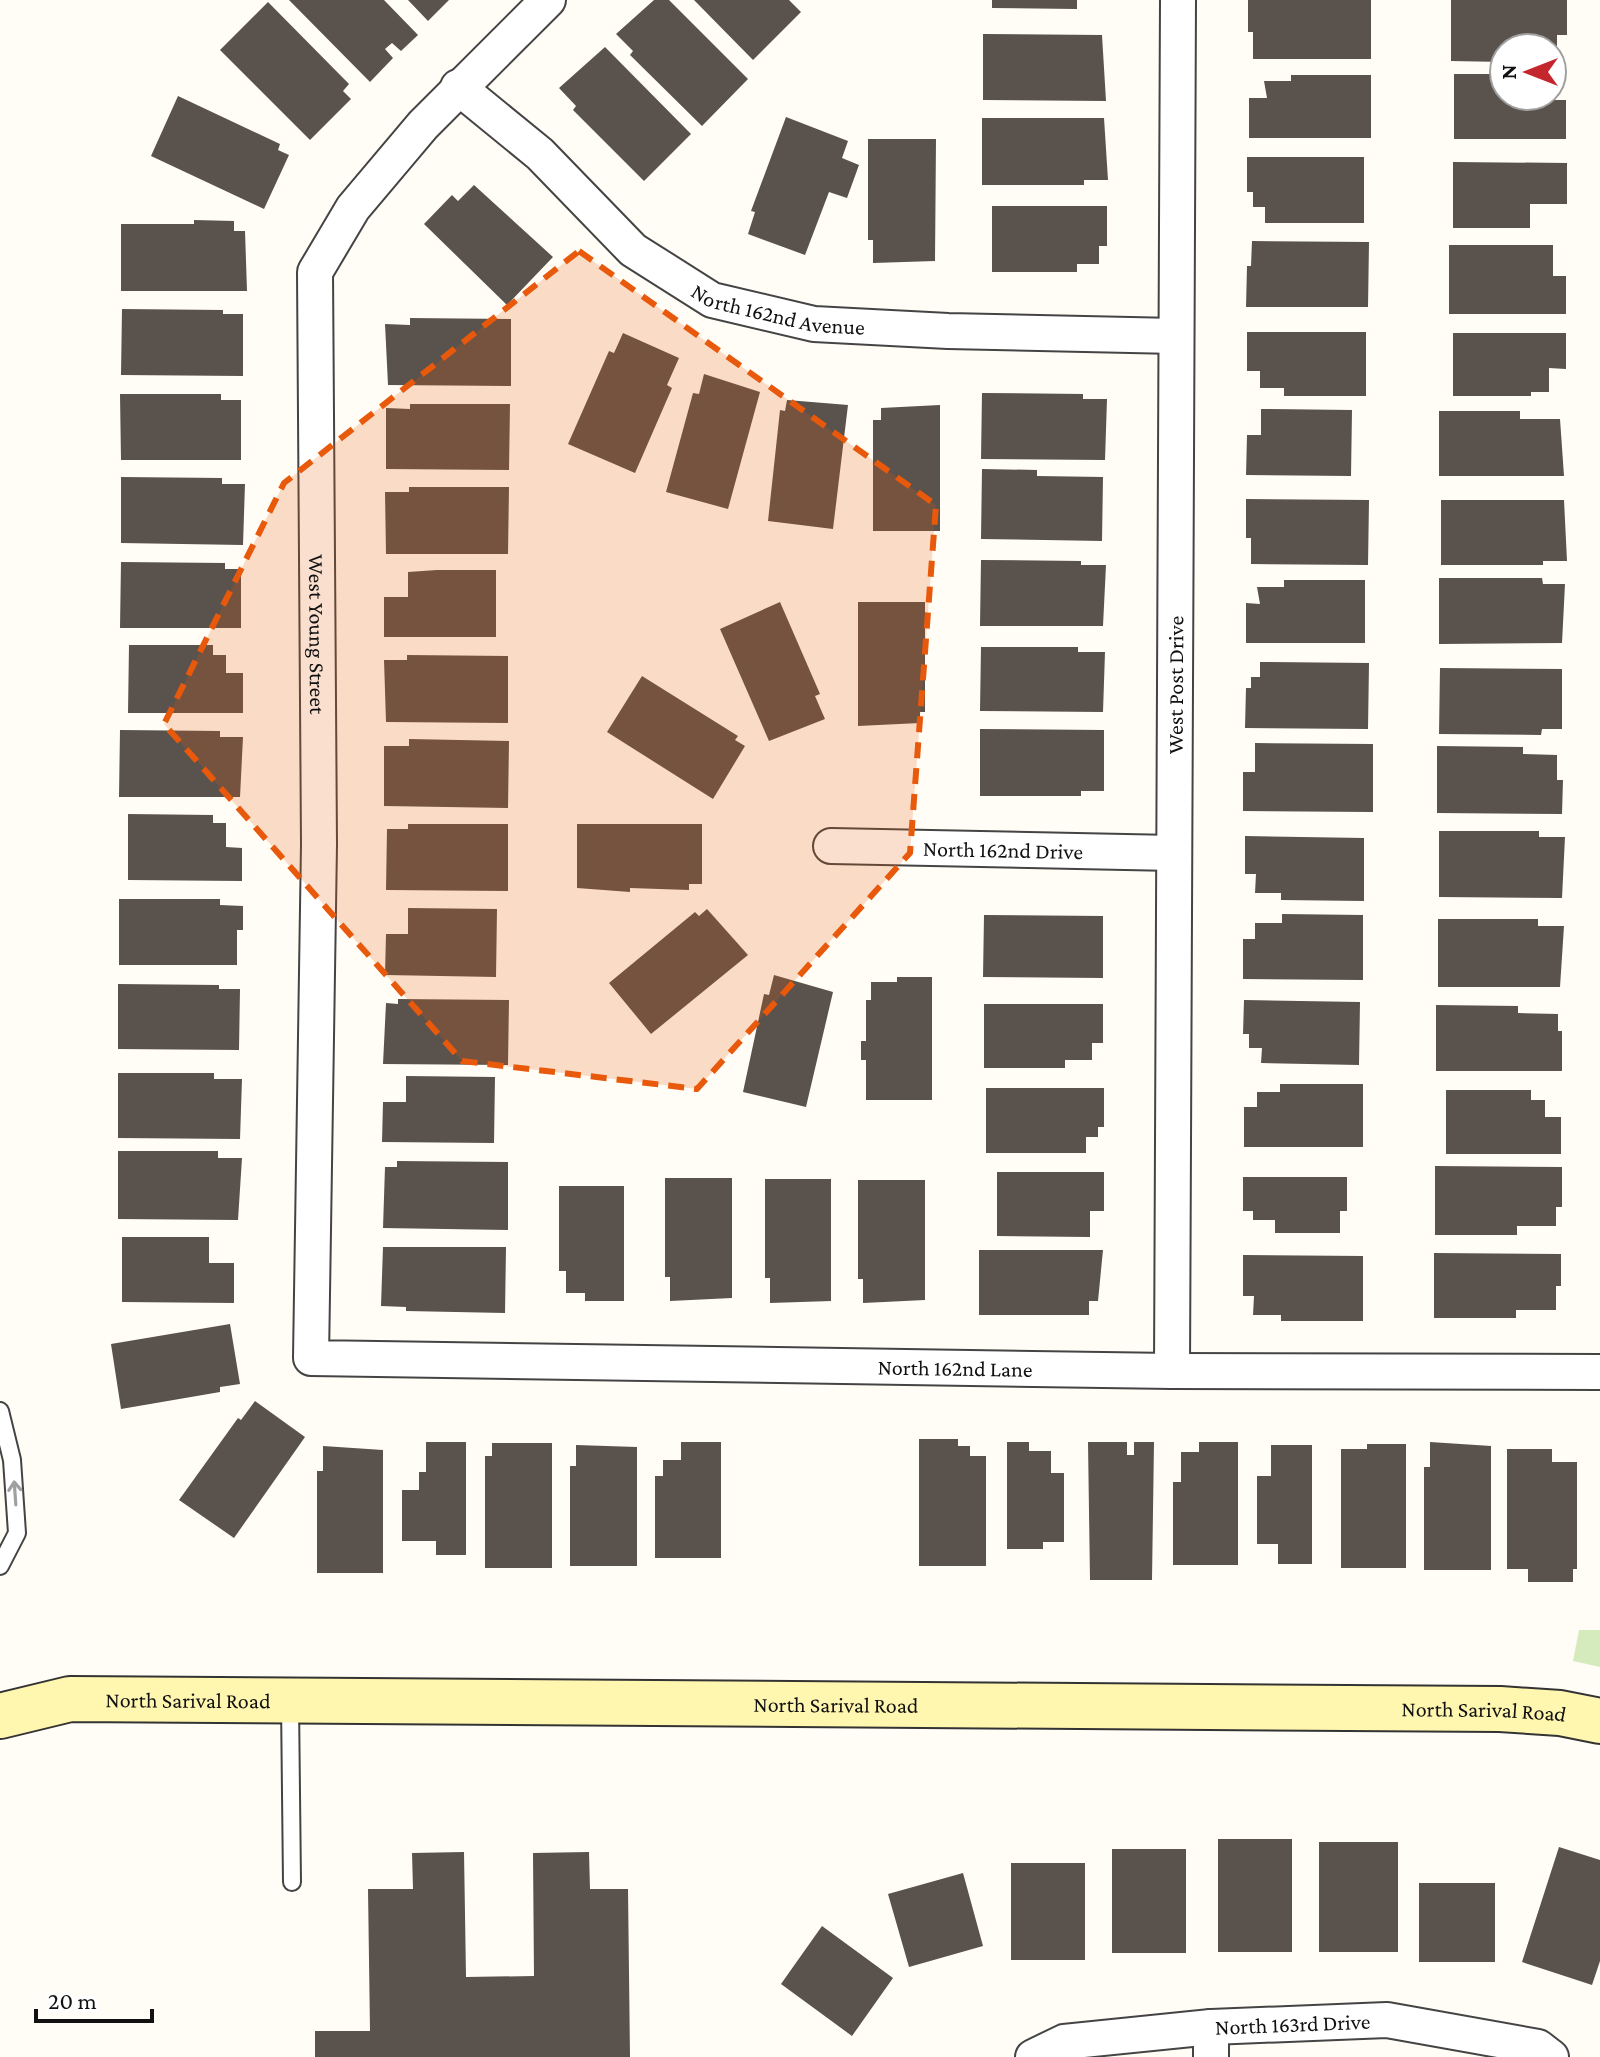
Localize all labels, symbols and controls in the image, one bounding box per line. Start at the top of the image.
north arrow [1488,32,1568,112]
text: N [1496,65,1521,80]
street label: North 162nd Avenue [687,278,865,340]
street label: West Young Street [304,554,330,715]
street label: West Post Drive [1163,616,1188,754]
street label: North 162nd Drive [923,836,1083,864]
street label: North 162nd Lane [877,1355,1033,1382]
one-way arrow [7,1480,22,1507]
street label: North Sarival Road [105,1687,271,1713]
street label: North Sarival Road [753,1692,919,1718]
street label: North Sarival Road [1401,1696,1569,1727]
scale bar [36,1973,152,2023]
text: 20 m [48,1987,97,2014]
street label: North 163rd Drive [1215,2009,1371,2040]

